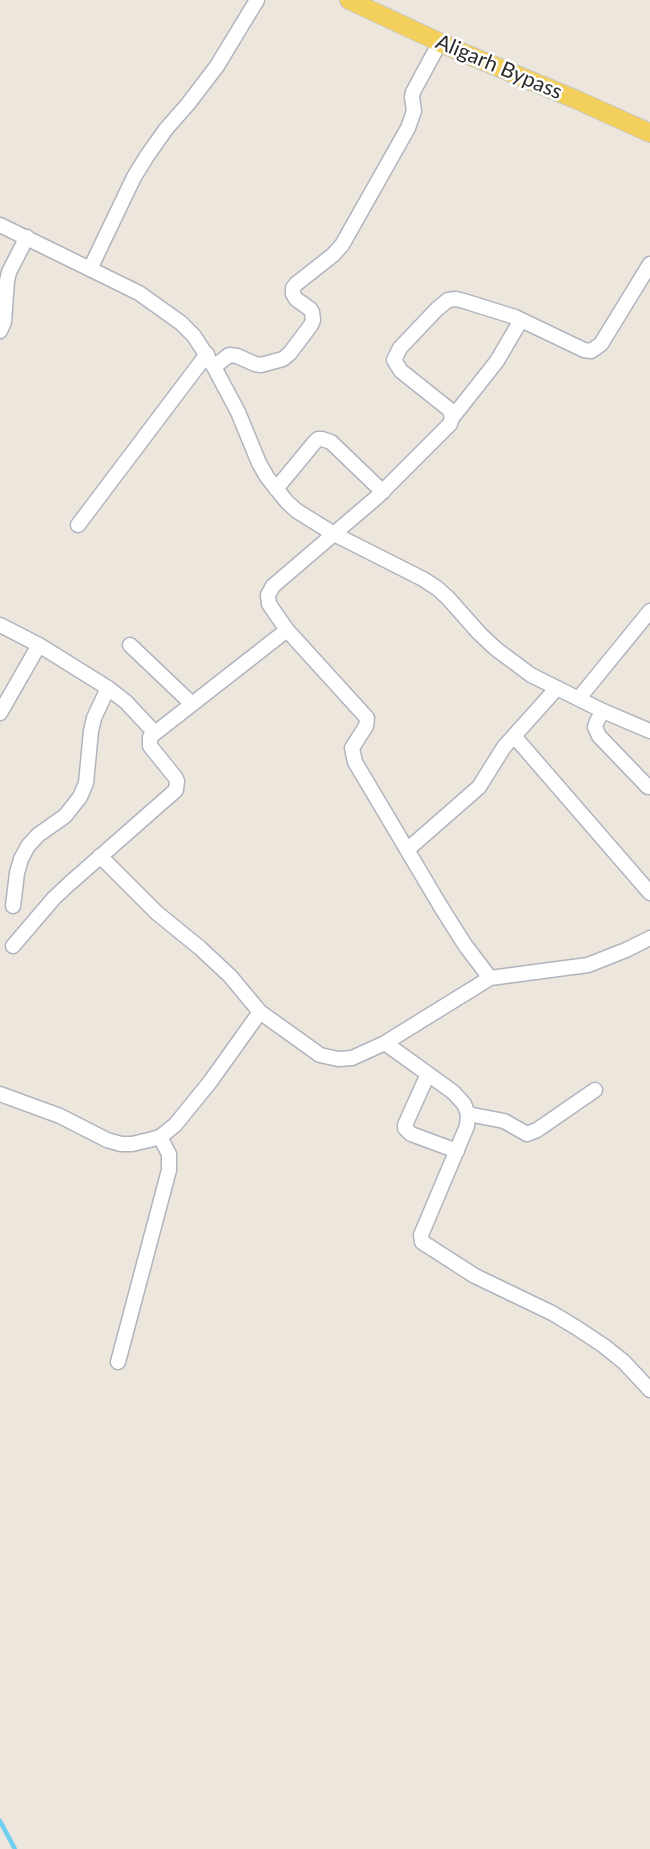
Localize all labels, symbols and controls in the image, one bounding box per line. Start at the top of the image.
street label: Aligarh Bypass [432,29,566,105]

